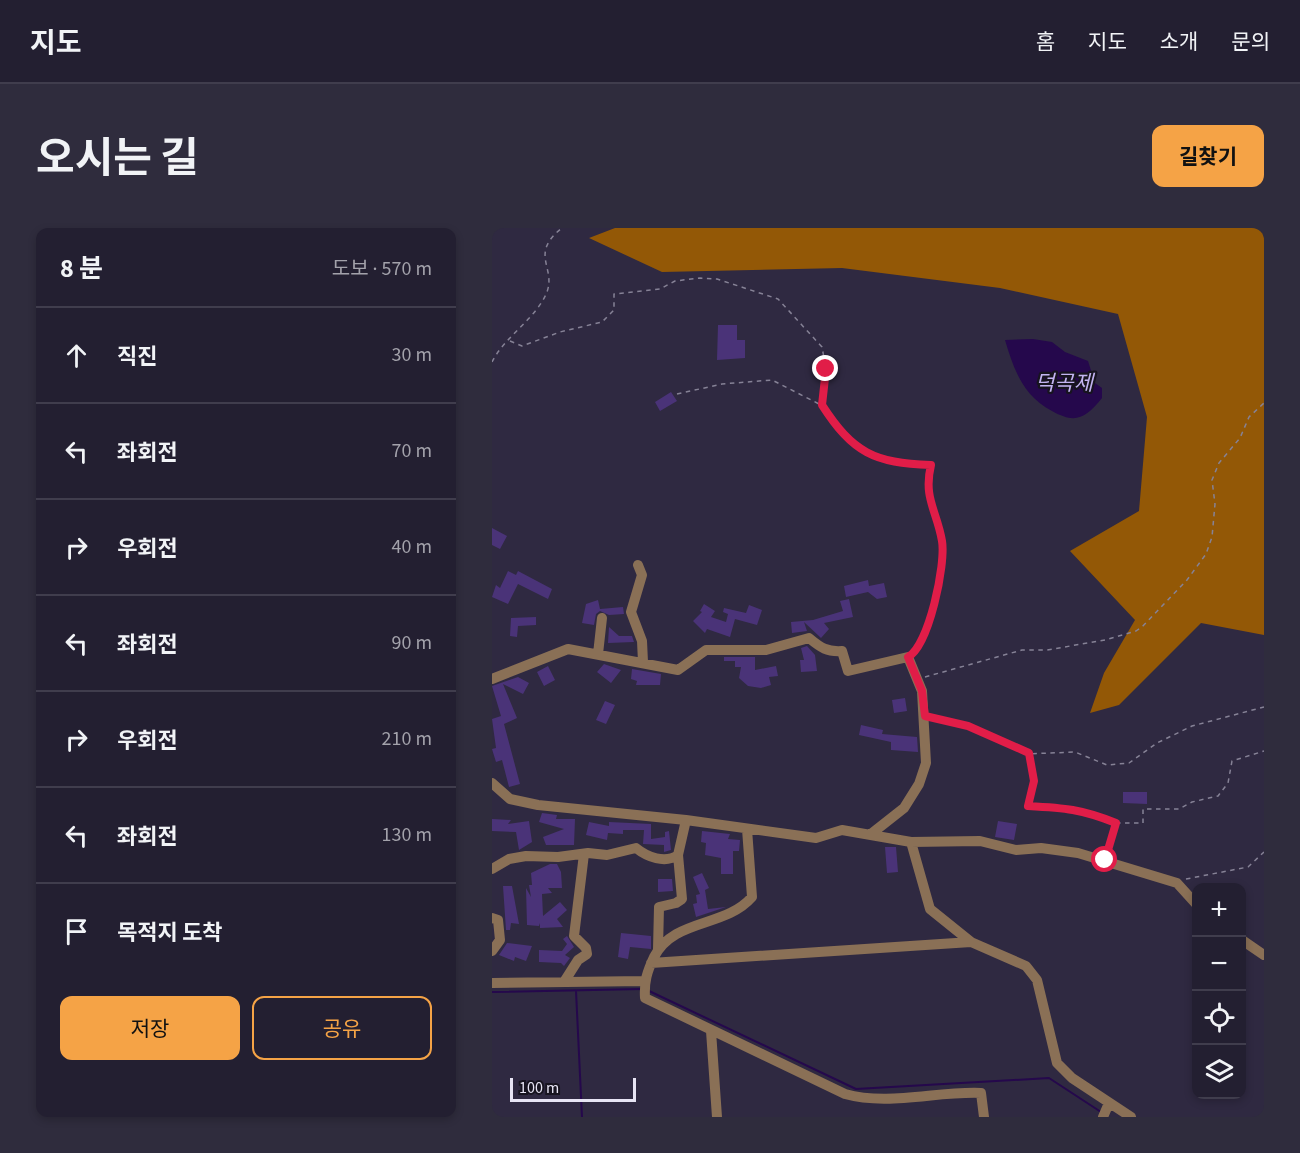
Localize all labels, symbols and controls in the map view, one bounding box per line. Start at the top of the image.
text: 지도 [30,23,82,63]
text: 홈 [1036,27,1055,57]
text: 지도 [1088,27,1127,57]
text: 소개 [1160,27,1198,57]
text: 문의 [1231,27,1270,57]
button: 길찾기 [1152,125,1264,187]
text: 오시는 길 [36,129,199,189]
text: 8 분 [60,250,103,287]
text: 도보 · 570 m [332,255,432,283]
icon: ahead [60,339,93,372]
text: 직진 [117,341,157,373]
text: 30 m [392,341,432,369]
route end [812,355,838,381]
water label: 덕곡제 [1035,368,1096,398]
icon: left [60,435,93,468]
text: 좌회전 [117,437,178,469]
text: 70 m [392,437,432,465]
icon: right [60,531,93,564]
text: 우회전 [117,533,178,565]
text: 40 m [392,533,432,561]
icon: left [60,627,93,660]
text: 좌회전 [117,629,178,661]
text: 90 m [392,629,432,657]
icon: right [60,723,93,756]
text: 우회전 [117,725,178,757]
text: 210 m [382,725,432,753]
icon: left [60,819,93,852]
text: 좌회전 [117,821,178,853]
text: 130 m [382,821,432,849]
route start [1091,846,1117,872]
map controls [1192,883,1246,1099]
button: + [1192,883,1246,937]
icon: arrive [60,915,93,948]
text: 목적지 도착 [117,917,223,949]
button: − [1192,937,1246,991]
button: locate [1192,991,1246,1045]
button: 저장 [60,996,240,1060]
button: 공유 [252,996,432,1060]
button: layers [1192,1045,1246,1099]
scale bar [510,1075,636,1102]
text: 100 m [519,1077,559,1099]

